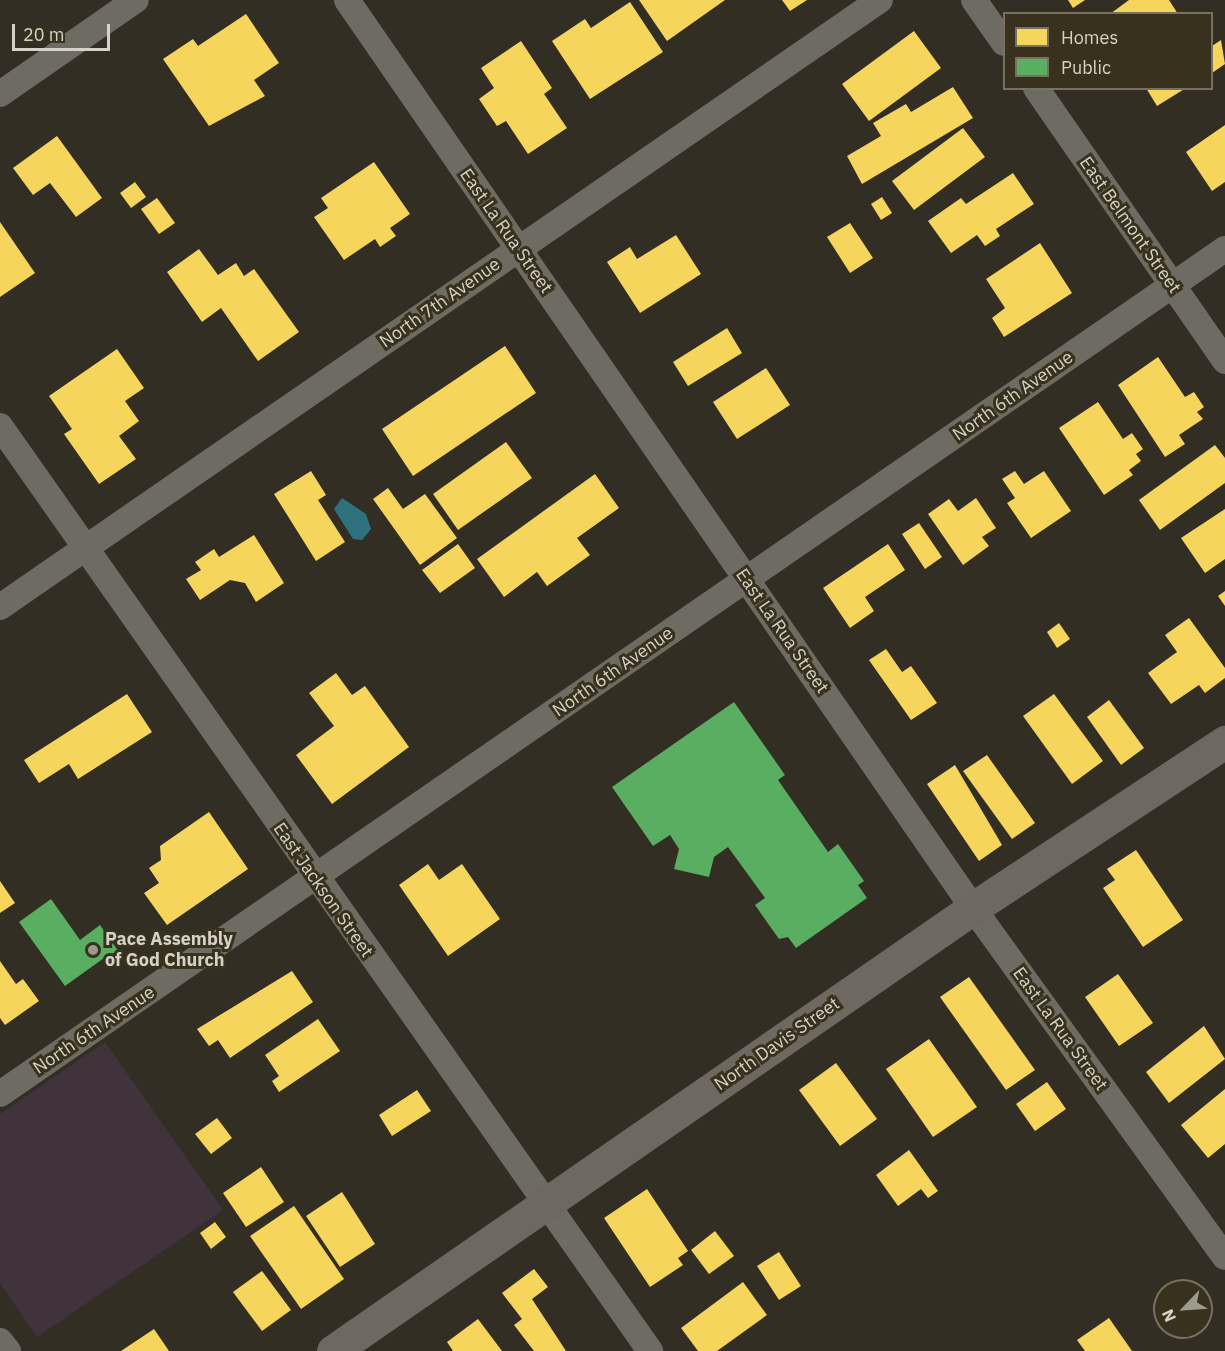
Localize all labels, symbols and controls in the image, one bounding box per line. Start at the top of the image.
scale bar [15,12,112,50]
legend [1003,12,1213,90]
text: 20 m [23,23,65,46]
text: Homes [1061,26,1118,49]
text: Public [1061,56,1111,79]
street label: East Belmont Street [1075,153,1185,297]
street label: East La Rua Street [455,165,557,297]
street label: North 7th Avenue [376,253,504,353]
street label: North 6th Avenue [949,346,1077,446]
street label: East La Rua Street [731,565,833,697]
street label: North 6th Avenue [549,622,677,722]
street label: East Jackson Street [269,819,377,961]
place label: Pace Assembly of God Church [105,929,233,972]
marker: Pace Assembly of God Church [86,943,100,957]
street label: East La Rua Street [1008,963,1112,1095]
street label: North 6th Avenue [29,981,159,1079]
street label: North Davis Street [710,993,844,1095]
north arrow [1153,1279,1213,1339]
text: N [1157,1306,1180,1325]

